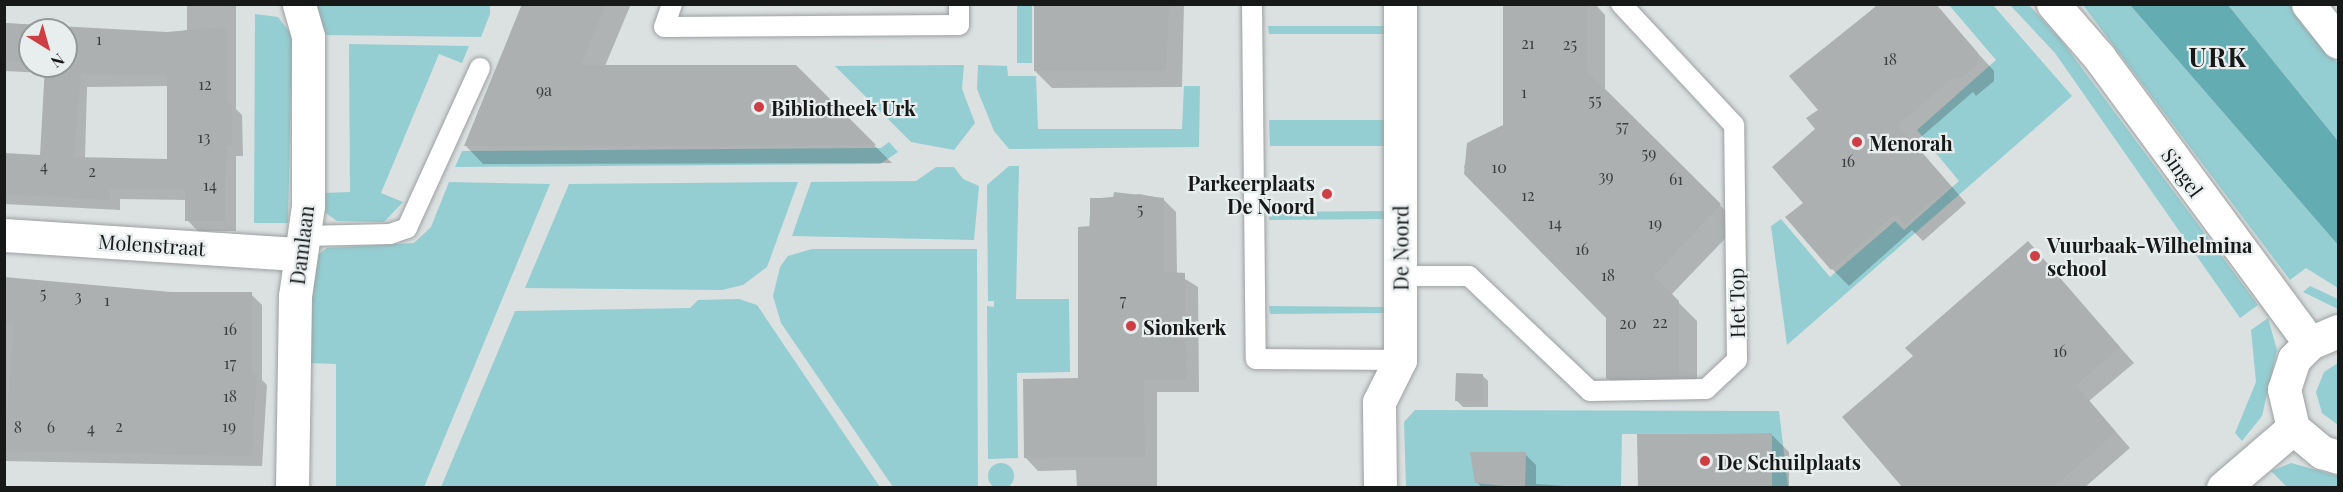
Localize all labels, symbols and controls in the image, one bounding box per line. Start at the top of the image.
north arrow [18,18,78,78]
house number: 1 [96,29,102,49]
house number: 21 [1521,33,1535,53]
house number: 25 [1563,34,1577,54]
district label: URK [2189,41,2247,73]
text: N [47,49,69,73]
house number: 18 [1883,49,1897,69]
house number: 12 [198,74,212,94]
house number: 9a [536,80,552,100]
house number: 1 [1521,82,1527,102]
house number: 55 [1588,90,1602,110]
place label: Bibliotheek Urk [771,95,916,119]
marker: Bibliotheek Urk [752,100,766,114]
house number: 57 [1615,116,1629,136]
house number: 13 [198,127,210,147]
place label: Menorah [1869,130,1953,154]
marker: Menorah [1850,135,1864,149]
house number: 59 [1642,143,1656,163]
street label: Singel [2157,143,2209,201]
house number: 16 [1841,151,1855,171]
house number: 4 [40,156,48,176]
house number: 10 [1491,157,1507,177]
house number: 2 [88,161,96,181]
house number: 39 [1598,166,1614,186]
house number: 61 [1669,169,1683,189]
place label: Parkeerplaats De Noord [1187,170,1315,217]
house number: 14 [203,175,217,195]
house number: 12 [1521,185,1535,205]
marker: Parkeerplaats De Noord [1320,187,1334,201]
house number: 5 [1137,199,1143,219]
street label: Damlaan [284,204,318,286]
street label: De Noord [1388,205,1412,291]
house number: 14 [1548,213,1562,233]
house number: 19 [1648,213,1662,233]
street label: Molenstraat [98,228,206,260]
place label: Vuurbaak-Wilhelmina school [2047,232,2252,279]
house number: 16 [1575,239,1589,259]
marker: Vuurbaak-Wilhelmina school [2028,249,2042,263]
house number: 18 [1601,265,1615,285]
street label: Het Top [1723,267,1749,339]
house number: 5 [40,283,46,303]
house number: 3 [74,286,82,306]
house number: 1 [104,290,110,310]
house number: 7 [1120,290,1126,310]
house number: 22 [1652,312,1668,332]
house number: 20 [1619,313,1637,333]
place label: Sionkerk [1143,314,1226,338]
house number: 16 [223,319,237,339]
marker: Sionkerk [1124,319,1138,333]
house number: 16 [2053,341,2067,361]
house number: 17 [224,353,236,373]
house number: 18 [223,386,237,406]
house number: 2 [115,416,123,436]
house number: 19 [222,416,236,436]
house number: 8 [14,417,22,437]
house number: 6 [47,417,55,437]
house number: 4 [87,418,95,438]
place label: De Schuilplaats [1717,449,1861,473]
marker: De Schuilplaats [1698,454,1712,468]

